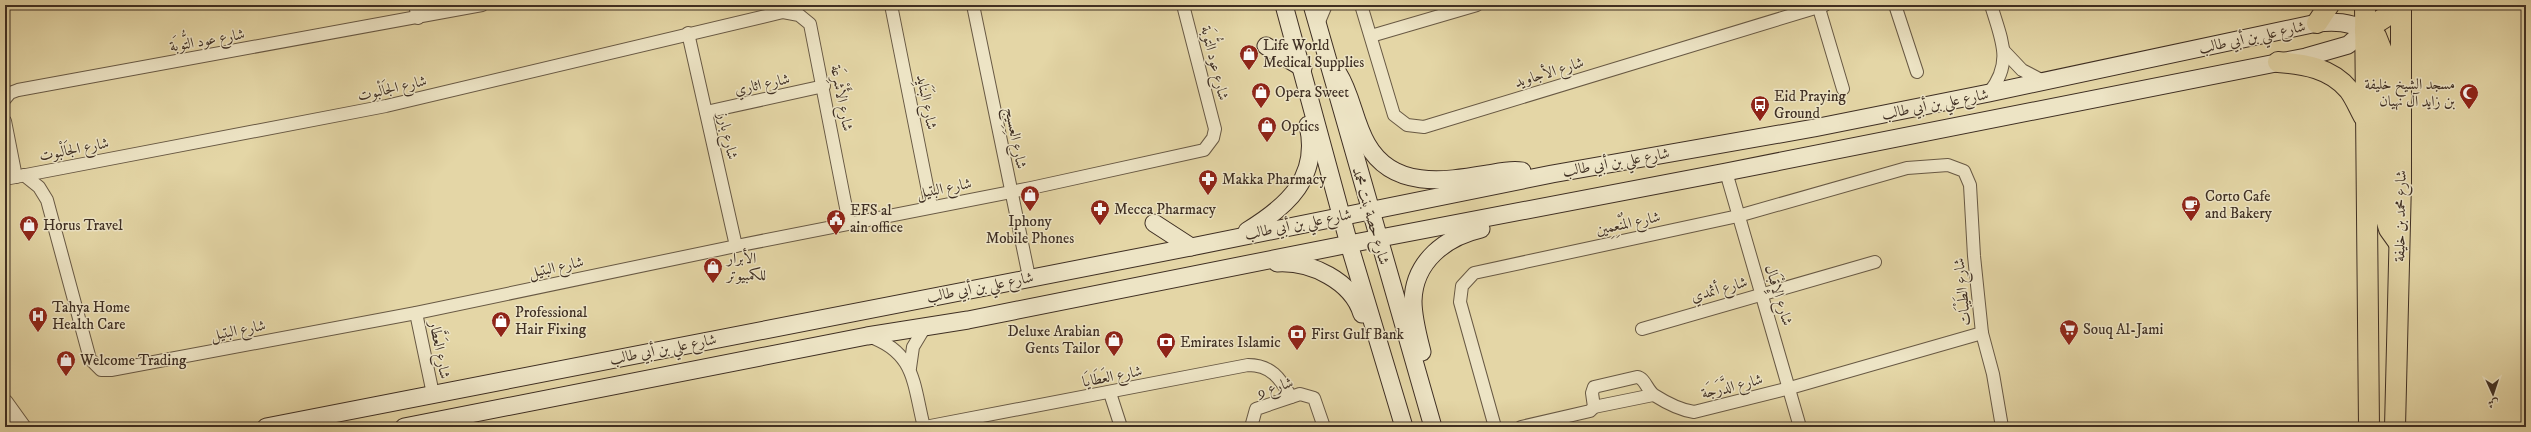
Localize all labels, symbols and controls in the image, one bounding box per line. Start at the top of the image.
street label: شارع علي بن أبي طالب [2197,15,2308,62]
street label: شارع عود التُّوبَة [167,19,247,59]
street label: شارع عود التُّوبَة [1193,23,1238,103]
place label: Life World Medical Supplies [1263,36,1364,72]
shop icon: Life World Medical Supplies [1238,43,1260,71]
street label: شارع الأجاويد [1512,51,1587,95]
street label: شارع الأَشْرِعَة [823,63,861,133]
street label: شارع الجَالْبوت [355,69,429,109]
street label: شارع اثاري [733,69,792,103]
street label: شارع البَنَايِد [909,73,943,132]
place label: مسجد الشيخ خليفة بن زايد آل نهيان [2364,75,2455,111]
shop icon: Opera Sweet [1250,81,1272,109]
mosque icon: مسجد الشيخ خليفة بن زايد آل نهيان [2458,82,2480,110]
place label: Opera Sweet [1275,83,1349,102]
street label: شارع علي بن أبي طالب [1880,83,1991,128]
place label: Eid Praying Ground [1774,87,1847,123]
bus stop icon: Eid Praying Ground [1749,94,1771,122]
street label: شارع العِسِيج [996,106,1031,171]
street label: شارع بارز [710,109,742,162]
shop icon: Optics [1256,115,1278,143]
place label: Optics [1281,117,1319,136]
street label: شارع الجَالْبوت [37,131,111,169]
street label: شارع علي بن أبي طالب [1561,142,1672,185]
street label: شارع حصة بنت محمد [1345,165,1393,268]
pharmacy icon: Makka Pharmacy [1197,168,1219,196]
place label: Makka Pharmacy [1222,170,1327,189]
street label: شارع محمد بن خليفة [2390,170,2414,262]
street label: شارع البتيل [915,174,974,206]
shop icon: Iphony Mobile Phones [1019,184,1041,212]
place label: Corto Cafe and Bakery [2205,187,2273,223]
cafe icon: Corto Cafe and Bakery [2180,194,2202,222]
pharmacy icon: Mecca Pharmacy [1089,198,1111,226]
place label: Mecca Pharmacy [1114,200,1217,219]
place label: EFS al ain office [850,201,903,237]
street label: شارع علي بن أبي طالب [1243,203,1354,248]
street label: شارع المُنْعِمِين [1593,203,1663,243]
public building icon: EFS al ain office [825,208,847,236]
place label: Iphony Mobile Phones [986,212,1074,248]
shop icon: Horus Travel [18,214,40,242]
place label: Horus Travel [43,216,123,235]
place label: الأبرار للكمبيوتر [725,247,766,285]
street label: شارع البتيل [527,252,586,286]
shop icon: الأبرار للكمبيوتر [702,256,724,284]
street label: شارع الطَيْبَات [1948,257,1978,327]
street label: شارع الإِقْبَال [1756,262,1799,329]
street label: شارع علي بن أبي طالب [925,266,1036,311]
street label: شارع أثمدي [1688,270,1750,309]
place label: Tahya Home Health Care [52,298,130,334]
place label: Professional Hair Fixing [515,303,588,339]
hospital icon: Tahya Home Health Care [27,305,49,333]
shop icon: Professional Hair Fixing [490,310,512,338]
street label: شارع البتيل [209,316,268,348]
street label: شارع العَطَّار [421,317,458,381]
supermarket icon: Souq Al-Jami [2058,318,2080,346]
place label: Souq Al-Jami [2083,320,2164,339]
place label: Deluxe Arabian Gents Tailor [1008,322,1100,358]
bank icon: First Gulf Bank [1286,323,1308,351]
place label: First Gulf Bank [1311,325,1405,344]
street label: شارع علي بن أبي طالب [608,328,719,373]
shop icon: Deluxe Arabian Gents Tailor [1103,329,1125,357]
bank icon: Emirates Islamic [1155,331,1177,359]
place label: Emirates Islamic [1180,333,1281,352]
shop icon: Welcome Trading [55,349,77,377]
place label: Welcome Trading [79,351,187,370]
street label: شارع العَطَايَا [1080,359,1144,395]
street label: شارع الدَّرَجَة [1698,366,1766,406]
street label: شارع 9 [1254,373,1297,405]
north arrow [2473,374,2513,414]
text: ش [2488,396,2499,410]

